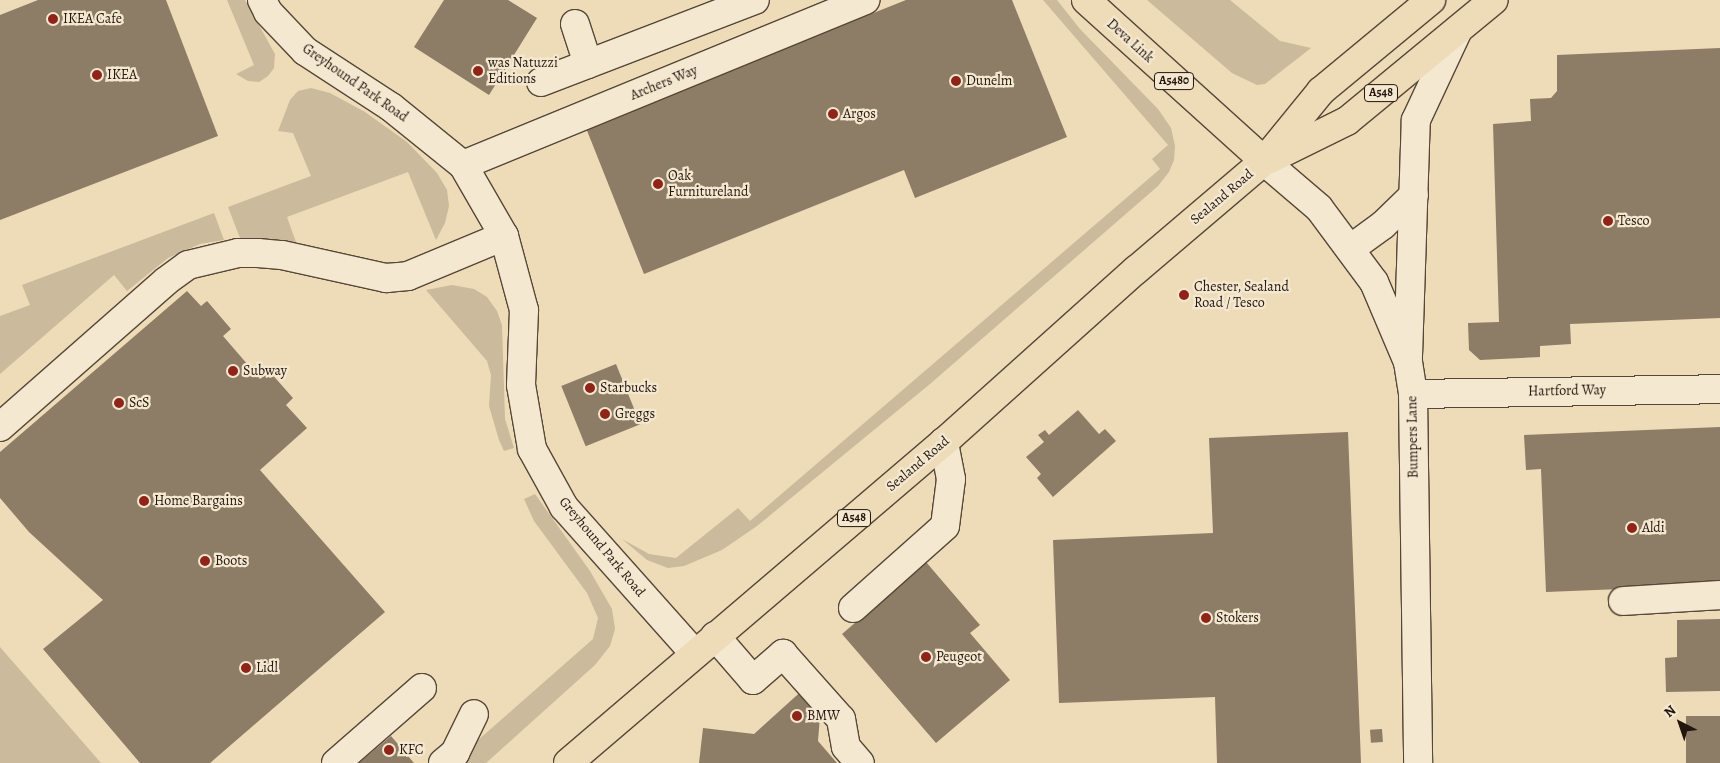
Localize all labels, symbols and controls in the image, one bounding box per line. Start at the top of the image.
place label: IKEA Cafe [63,11,122,27]
marker: IKEA Cafe [47,13,59,25]
street label: Deva Link [1103,16,1157,66]
street label: Greyhound Park Road [299,40,411,126]
place label: was Natuzzi Editions [488,55,558,88]
street label: Archers Way [628,62,700,104]
marker: was Natuzzi Editions [472,65,484,77]
place label: IKEA [107,67,137,83]
marker: IKEA [91,69,103,81]
road number: A5480 [1153,72,1195,90]
place label: Dunelm [966,73,1012,89]
marker: Dunelm [950,75,962,87]
road number: A548 [1364,84,1398,102]
place label: Argos [843,106,876,122]
marker: Argos [827,108,839,120]
street label: Sealand Road [1187,166,1257,228]
place label: Oak Furnitureland [668,168,749,200]
marker: Oak Furnitureland [652,178,664,190]
place label: Tesco [1618,213,1649,229]
marker: Tesco [1602,215,1614,227]
place label: Chester, Sealand Road / Tesco [1194,279,1289,312]
marker: Chester, Sealand Road / Tesco [1178,289,1190,301]
place label: Subway [243,363,287,379]
marker: Subway [227,365,239,377]
place label: Starbucks [600,380,657,396]
marker: Starbucks [584,382,596,394]
street label: Hartford Way [1528,382,1606,400]
place label: ScS [129,395,149,411]
street label: Bumpers Lane [1404,396,1422,478]
marker: ScS [113,397,125,409]
place label: Greggs [615,406,655,422]
marker: Greggs [599,408,611,420]
street label: Sealand Road [883,433,953,495]
place label: Home Bargains [154,493,243,509]
street label: Greyhound Park Road [555,494,649,600]
marker: Home Bargains [138,495,150,507]
road number: A548 [836,508,872,528]
place label: Aldi [1642,520,1665,536]
marker: Aldi [1626,522,1638,534]
place label: Boots [215,553,247,569]
marker: Boots [199,555,211,567]
place label: Stokers [1216,610,1259,626]
marker: Stokers [1200,612,1212,624]
place label: Peugeot [936,649,982,665]
marker: Peugeot [920,651,932,663]
place label: Lidl [256,660,278,676]
marker: Lidl [240,662,252,674]
north arrow [1655,698,1705,748]
text: N [1660,701,1680,722]
place label: BMW [807,708,840,724]
marker: BMW [791,710,803,722]
place label: KFC [399,742,424,758]
marker: KFC [383,744,395,756]

